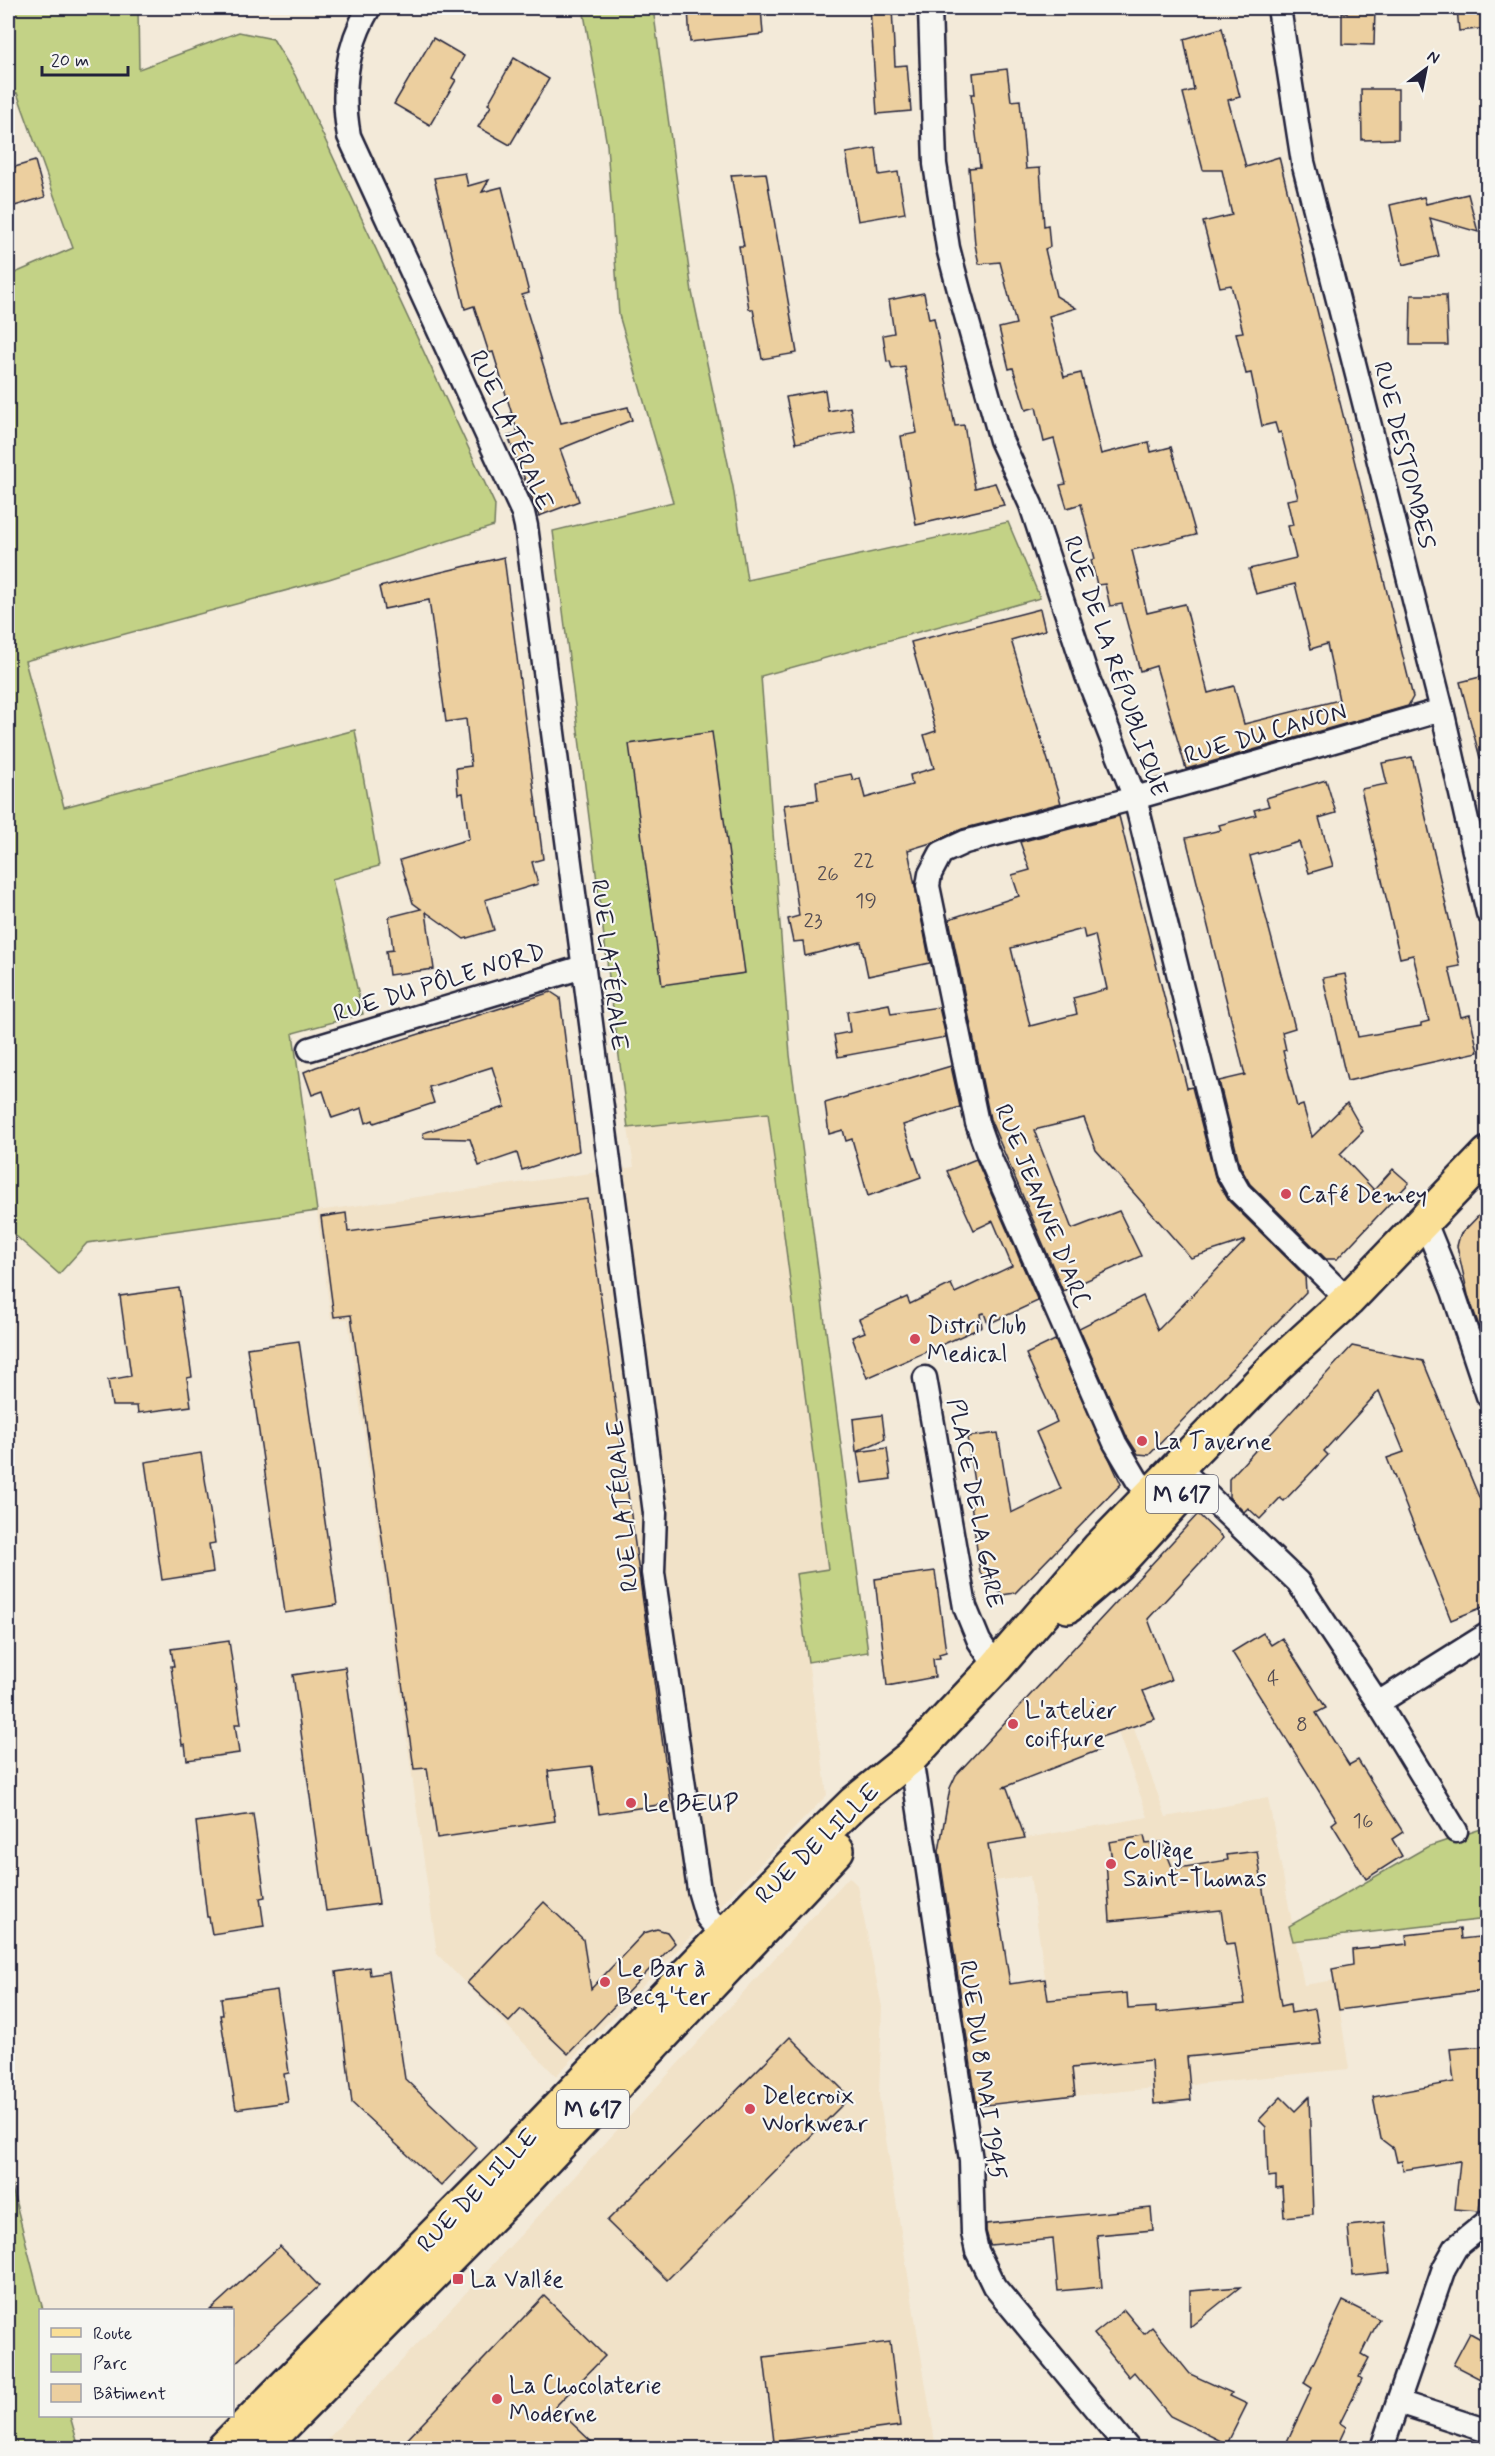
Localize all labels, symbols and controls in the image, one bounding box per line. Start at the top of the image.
scale bar [42,39,128,77]
north arrow [1396,39,1456,99]
text: N [1423,46,1443,69]
text: 20 m [51,49,89,73]
street label: RUE LATÉRALE [461,345,562,516]
street label: RUE DESTOMBES [1365,359,1442,552]
street label: RUE DE LA RÉPUBLIQUE [1055,531,1176,801]
street label: RUE DU CANON [1181,696,1350,772]
house number: 22 [853,847,875,875]
house number: 26 [817,860,839,888]
street label: RUE LATÉRALE [583,877,636,1053]
house number: 19 [855,887,877,915]
house number: 23 [803,907,823,935]
street label: RUE DU PÔLE NORD [330,936,549,1030]
street label: RUE JEANNE D'ARC [986,1100,1097,1313]
place label: Café Demey [1298,1180,1427,1211]
marker: Café Demey [1279,1187,1293,1201]
place label: Distri Club Medical [927,1311,1026,1370]
marker: Distri Club Medical [908,1332,922,1346]
street label: PLACE DE LA GARE [939,1396,1010,1611]
street label: RUE LATÉRALE [599,1419,646,1593]
place label: La Taverne [1154,1427,1272,1458]
marker: La Taverne [1135,1434,1149,1448]
road number: M 617 [1146,1475,1218,1513]
house number: 4 [1267,1665,1279,1693]
place label: L'atelier coiffure [1025,1696,1117,1755]
house number: 8 [1296,1711,1308,1739]
marker: L'atelier coiffure [1006,1717,1020,1731]
street label: RUE DE LILLE [749,1777,887,1911]
place label: Le BEUP [643,1789,738,1820]
marker: Le BEUP [624,1796,638,1810]
house number: 16 [1353,1807,1374,1835]
place label: Collège Saint-Thomas [1123,1836,1267,1895]
marker: Collège Saint-Thomas [1104,1857,1118,1871]
place label: Le Bar à Becq'ter [617,1954,710,2013]
street label: RUE DU 8 MAI 1945 [951,1958,1012,2182]
marker: Le Bar à Becq'ter [598,1975,612,1989]
place label: Delecroix Workwear [762,2081,868,2140]
road number: M 617 [557,2090,629,2128]
marker: Delecroix Workwear [743,2102,757,2116]
street label: RUE DE LILLE [411,2122,545,2260]
place label: La Vallée [470,2265,564,2296]
marker: La Vallée [451,2272,465,2286]
legend [39,2309,234,2417]
text: Route [93,2322,132,2346]
text: Parc [93,2352,127,2376]
place label: La Chocolaterie Moderne [509,2371,662,2430]
text: Bâtiment [93,2382,166,2406]
marker: La Chocolaterie Moderne [490,2392,504,2406]

